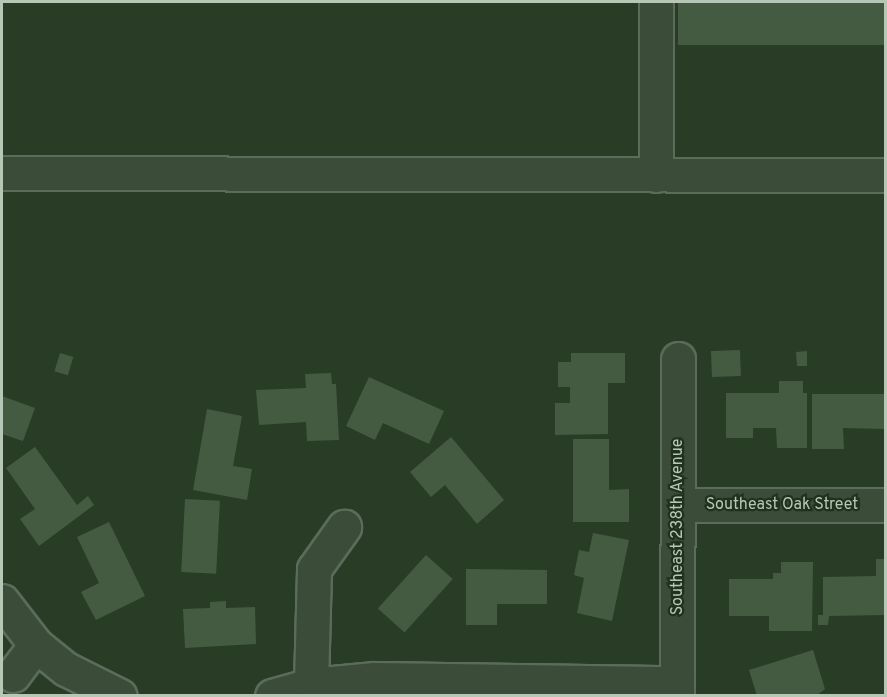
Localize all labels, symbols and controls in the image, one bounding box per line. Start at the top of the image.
street label: Southeast 238th Avenue [668,438,688,616]
street label: Southeast Oak Street [706,495,858,515]

